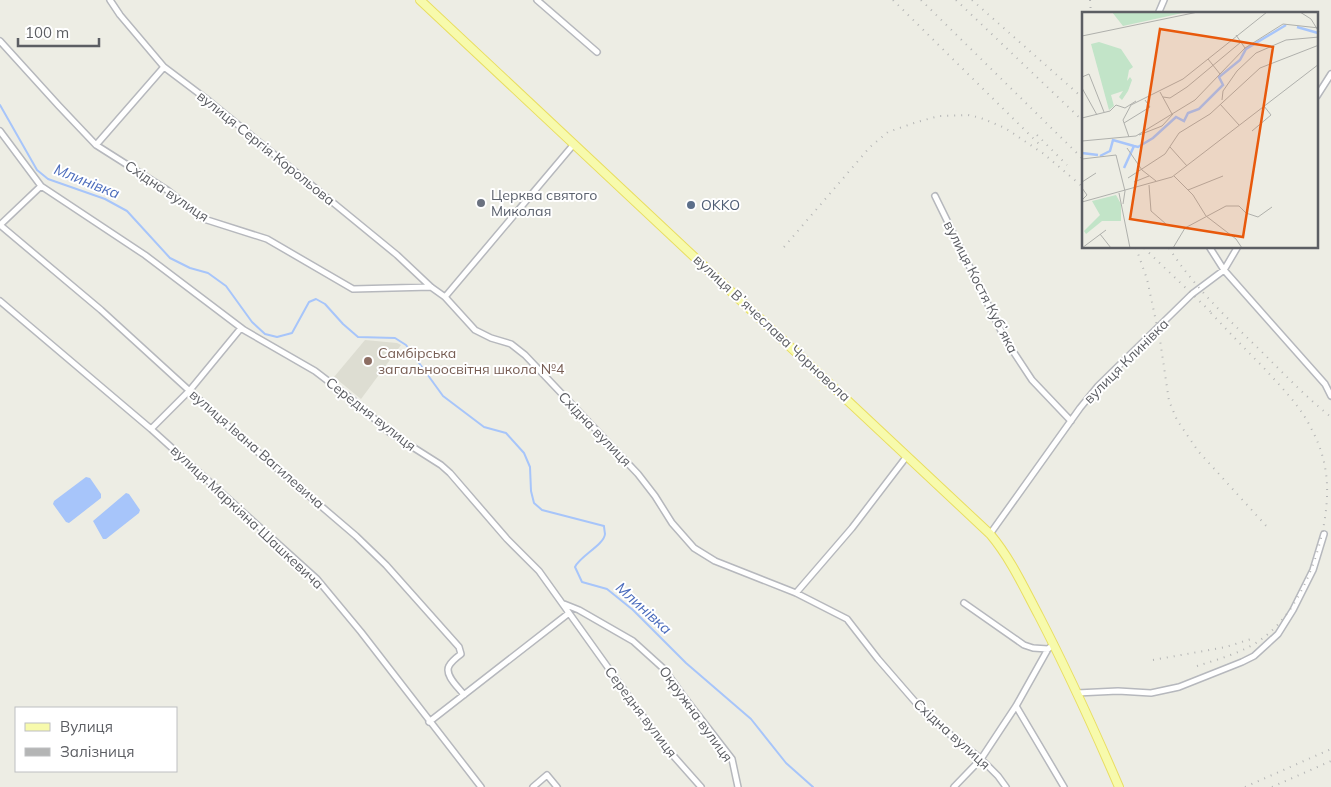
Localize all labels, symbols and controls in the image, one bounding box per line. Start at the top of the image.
inset map [1082,12,1318,249]
scale bar [18,15,99,47]
text: 100 m [25,23,69,42]
street label: вулиця Сергія Корольова [193,87,339,209]
street label: Східна вулиця [122,156,212,226]
water label: Млинівка [52,159,122,203]
place label: Церква святого Миколая [491,186,598,220]
place label: OKKO [701,196,740,214]
marker: Церква святого Миколая [475,197,487,209]
marker: OKKO [685,199,697,211]
street label: вулиця Костя Кубʼяка [940,218,1022,356]
street label: вулиця Вʼячеслава Чорновола [690,250,854,406]
street label: вулиця Клинівка [1080,315,1172,407]
place label: Самбірська загальноосвітня школа №4 [378,344,565,378]
marker: Самбірська загальноосвітня школа №4 [362,355,374,367]
street label: Середня вулиця [322,373,420,455]
street label: вулиця Івана Вагилевича [186,385,328,513]
street label: Східна вулиця [555,388,635,470]
street label: вулиця Маркіяна Шашкевича [167,441,327,593]
water label: Млинівка [612,578,676,638]
street label: Середня вулиця [601,663,681,761]
street label: Окружна вулиця [655,663,737,765]
street label: Східна вулиця [910,695,994,773]
legend [15,707,178,772]
text: Вулиця [60,717,113,736]
text: Залізниця [60,742,134,761]

